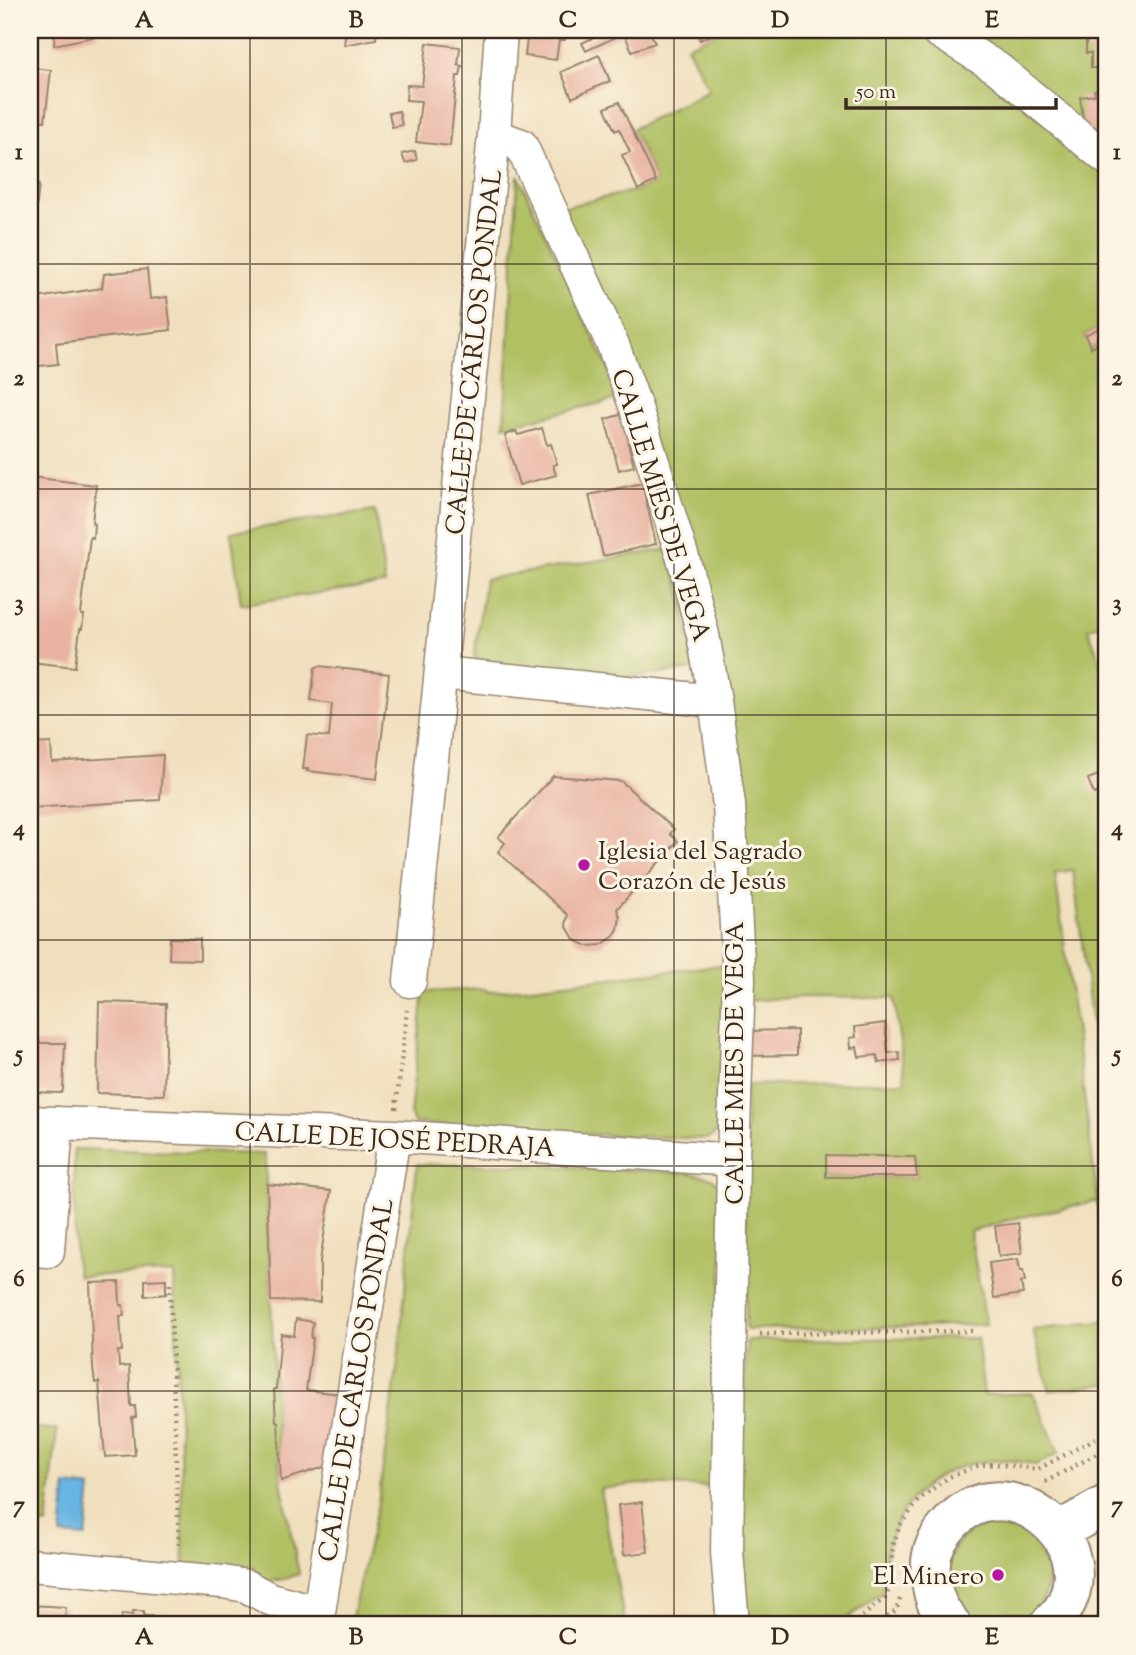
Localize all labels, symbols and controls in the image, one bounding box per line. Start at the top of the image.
text: A [135,5,154,38]
text: B [349,5,364,38]
text: C [559,5,577,38]
text: D [771,5,789,38]
text: E [985,5,999,38]
scale bar [846,66,1056,110]
text: 50 m [855,78,896,108]
text: 1 [15,137,23,170]
text: 1 [1113,137,1121,170]
street label: CALLE DE CARLOS PONDAL [438,167,513,537]
text: 2 [14,363,25,396]
text: 2 [1112,363,1123,396]
street label: CALLE MIES DE VEGA [600,365,719,647]
text: 3 [14,588,24,621]
text: 3 [1112,588,1122,621]
text: 4 [12,813,25,846]
text: 4 [1110,813,1123,846]
place label: Iglesia del Sagrado Corazón de Jesús [598,834,803,901]
marker: Iglesia del Sagrado Corazón de Jesús [576,857,592,873]
street label: CALLE MIES DE VEGA [718,921,755,1205]
text: 5 [13,1039,23,1072]
text: 5 [1111,1039,1121,1072]
street label: CALLE DE JOSÉ PEDRAJA [234,1115,556,1168]
street label: CALLE DE CARLOS PONDAL [310,1196,405,1565]
text: 6 [13,1264,25,1297]
text: 6 [1111,1264,1123,1297]
text: 7 [13,1490,25,1523]
text: 7 [1111,1490,1123,1523]
place label: El Minero [873,1559,984,1596]
marker: El Minero [990,1567,1006,1583]
text: A [135,1622,154,1655]
text: B [349,1622,364,1655]
text: C [559,1622,577,1655]
text: D [771,1622,789,1655]
text: E [985,1622,999,1655]

